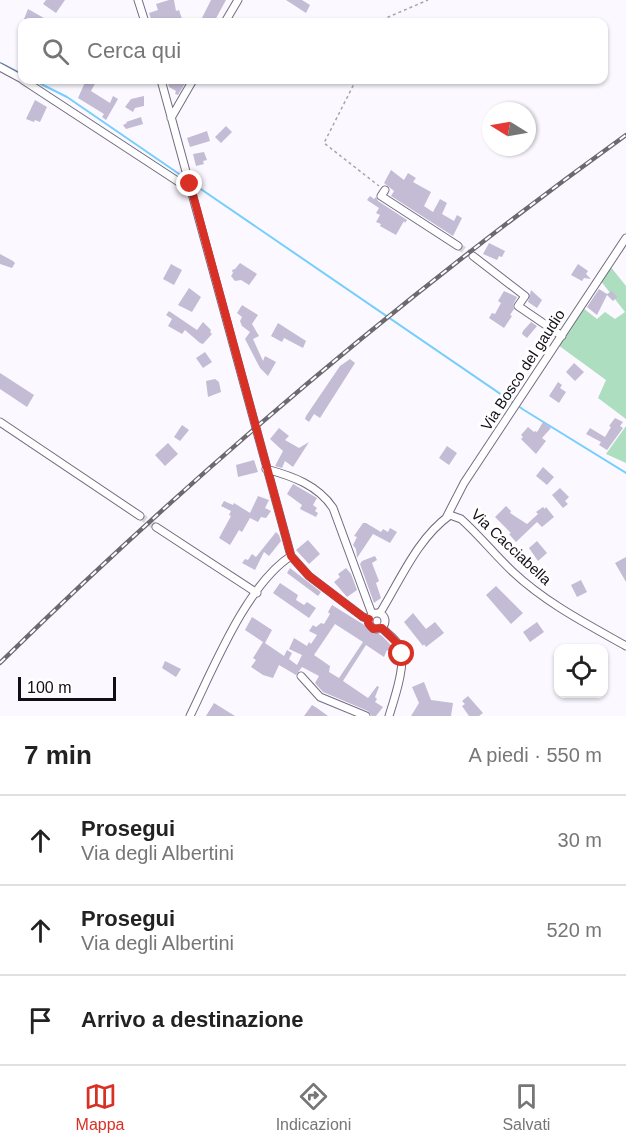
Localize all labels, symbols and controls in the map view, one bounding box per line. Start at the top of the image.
search box [18,18,608,84]
icon: search [39,35,72,68]
text: Cerca qui [87,38,181,63]
north arrow [482,102,536,156]
route end [176,170,202,196]
street label: Via Bosco del gaudio [477,306,568,433]
street label: Via Cacciabella [468,505,555,588]
route start [388,640,414,666]
map controls [554,644,608,698]
button: locate [554,644,608,698]
scale bar [18,674,116,702]
text: 100 m [27,679,71,696]
text: 7 min [24,740,92,770]
text: A piedi · 550 m [469,744,602,766]
text: Prosegui [81,816,175,841]
icon: ahead [24,824,57,857]
text: 30 m [558,829,602,851]
text: Via degli Albertini [81,842,234,864]
text: Prosegui [81,906,175,931]
icon: ahead [24,914,57,947]
text: 520 m [546,919,602,941]
text: Via degli Albertini [81,932,234,954]
icon: arrive [24,1004,57,1037]
text: Arrivo a destinazione [81,1007,304,1032]
tab: Mappa [76,1080,124,1134]
tab: Indicazioni [276,1080,351,1134]
tab: Salvati [502,1080,550,1134]

